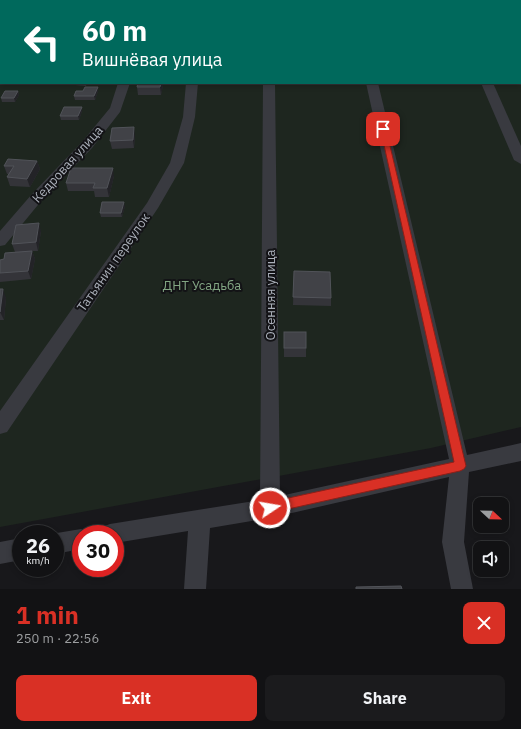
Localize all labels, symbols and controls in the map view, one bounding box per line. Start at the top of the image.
text: 60 m [82,12,147,49]
icon: left [16,16,68,68]
text: Вишнёвая улица [82,48,222,71]
pin [366,112,400,146]
icon: arrive [372,118,394,140]
street label: Кедровая улица [28,122,107,207]
street label: Татьянин переулок [73,210,154,315]
street label: Осенняя улица [262,249,279,341]
park label: ДНТ Усадьба [163,277,241,294]
position arrow [249,487,291,529]
north arrow [473,497,509,533]
map controls [473,497,509,577]
speed limit sign: 30 [72,525,124,577]
text: 26 [26,532,50,559]
button: sound [473,541,509,577]
text: km/h [26,554,50,567]
text: 1 min [16,599,79,631]
button: close [463,602,505,644]
text: 250 m · 22:56 [16,630,99,647]
button: Exit [16,675,257,721]
button: Share [265,675,505,721]

